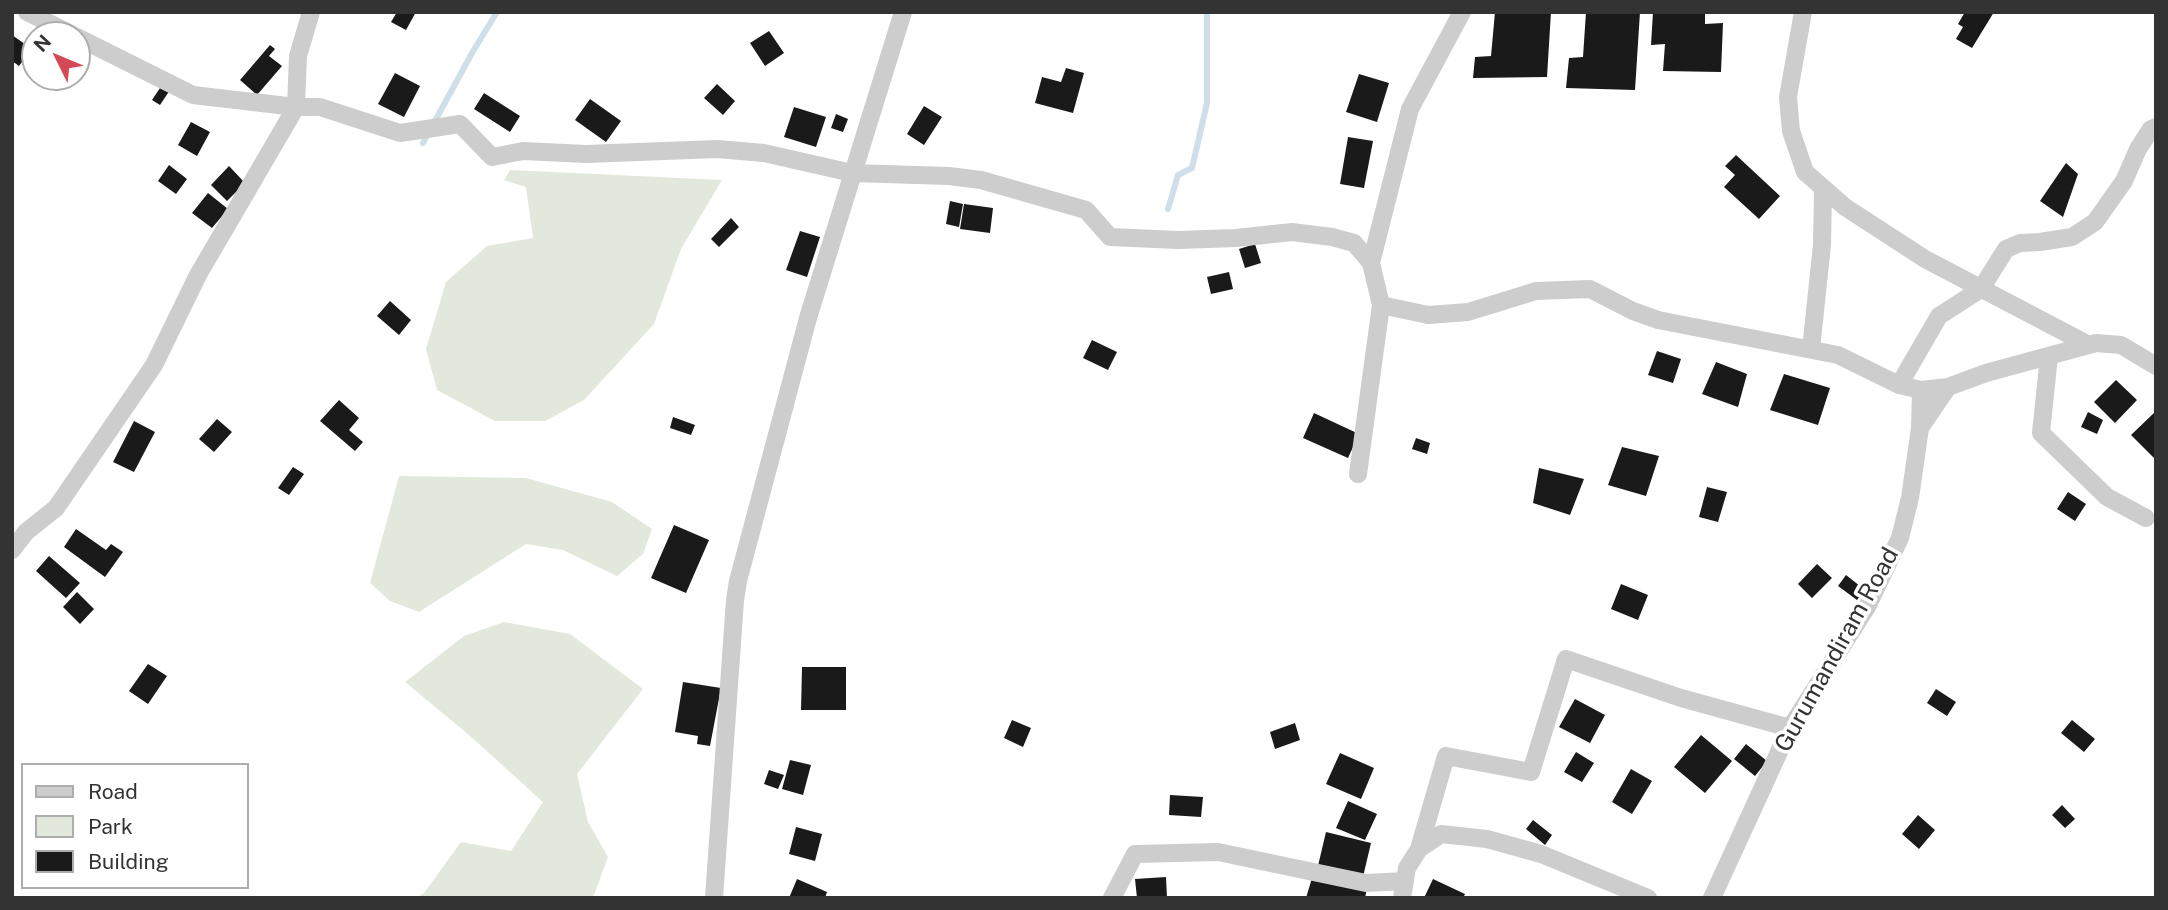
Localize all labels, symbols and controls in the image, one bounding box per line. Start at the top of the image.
north arrow [21,21,91,91]
text: N [29,30,55,56]
street label: Gurumandiram Road [1769,543,1905,757]
legend [21,763,248,889]
text: Road [88,779,138,804]
text: Park [88,814,133,839]
text: Building [88,849,169,874]

